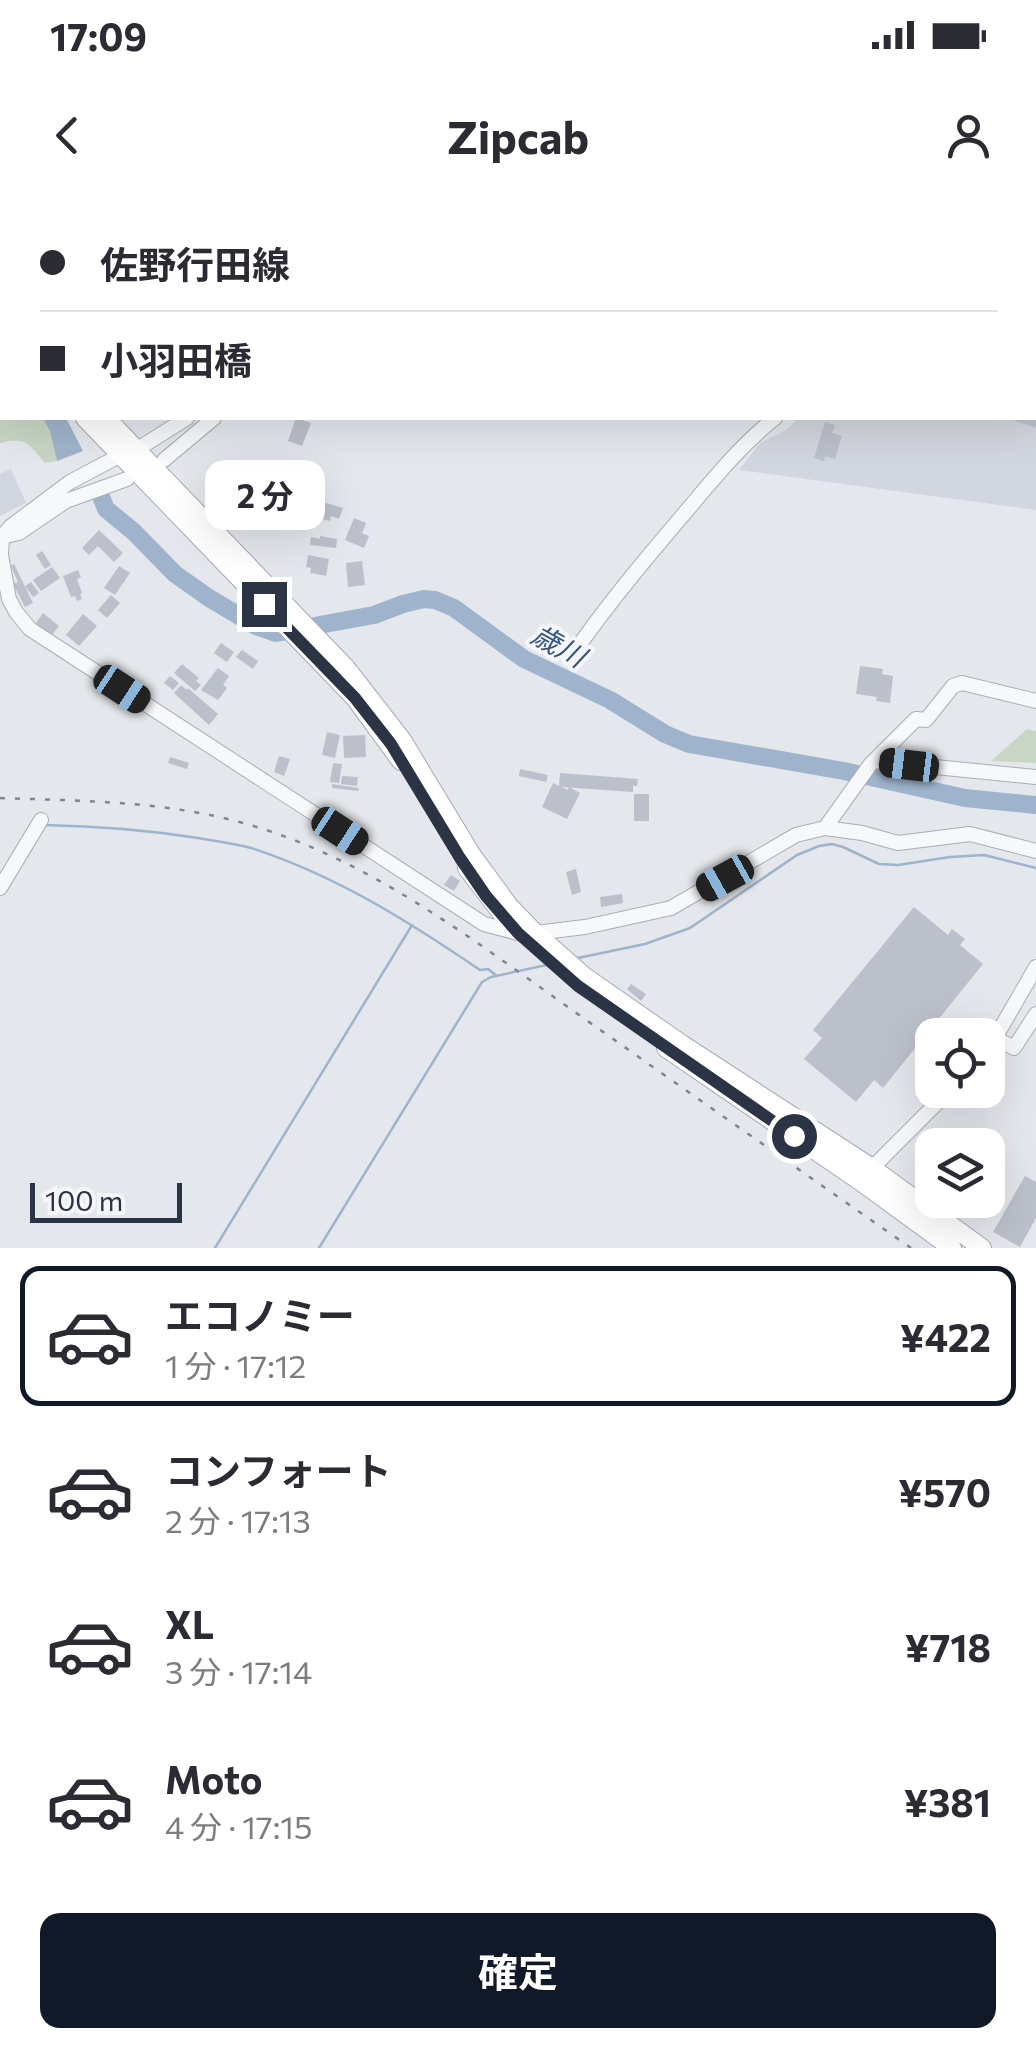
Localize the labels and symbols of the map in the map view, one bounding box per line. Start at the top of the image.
callout: 2 分 [204,459,324,529]
route end [242,582,287,627]
water label: 歳川 [526,617,594,675]
car [89,660,155,718]
car [877,746,941,784]
car [307,802,373,860]
car [691,850,759,906]
route start [772,1114,817,1159]
scale bar [30,1178,182,1223]

